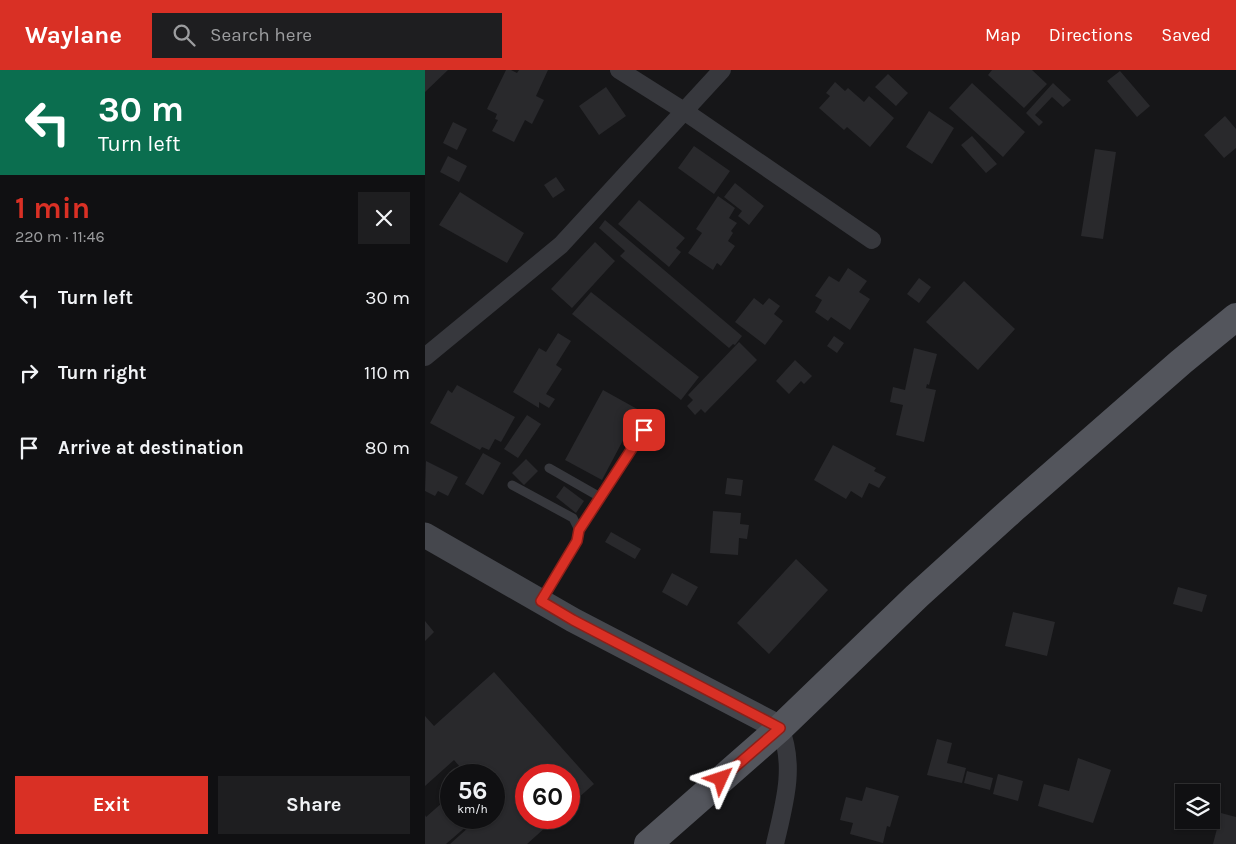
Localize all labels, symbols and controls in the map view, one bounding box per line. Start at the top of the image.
search box [152,13,502,58]
text: Waylane [25,21,122,49]
icon: search [170,21,198,49]
text: Search here [210,24,312,46]
text: Map [985,24,1021,46]
text: Directions [1049,24,1133,46]
text: Saved [1161,24,1211,46]
text: 30 m [98,89,184,130]
icon: left [15,90,80,155]
text: Turn left [98,131,181,157]
text: 1 min [15,190,90,226]
button: close [358,192,410,244]
text: 220 m · 11:46 [15,227,105,246]
icon: left [15,284,43,312]
text: Turn left [58,287,133,309]
text: 30 m [365,287,410,309]
icon: right [15,359,43,387]
text: Turn right [58,362,147,384]
text: 110 m [364,362,410,384]
pin [623,409,665,451]
icon: arrive [630,416,658,444]
icon: arrive [15,434,43,462]
text: Arrive at destination [58,437,244,459]
text: 80 m [365,437,410,459]
position arrow [694,752,746,804]
speed limit sign: 60 [515,764,580,829]
button: Exit [15,776,208,834]
button: Share [218,776,410,834]
text: 56 [458,776,487,805]
map controls [1175,784,1220,829]
button: layers [1175,784,1220,829]
text: km/h [457,802,488,816]

